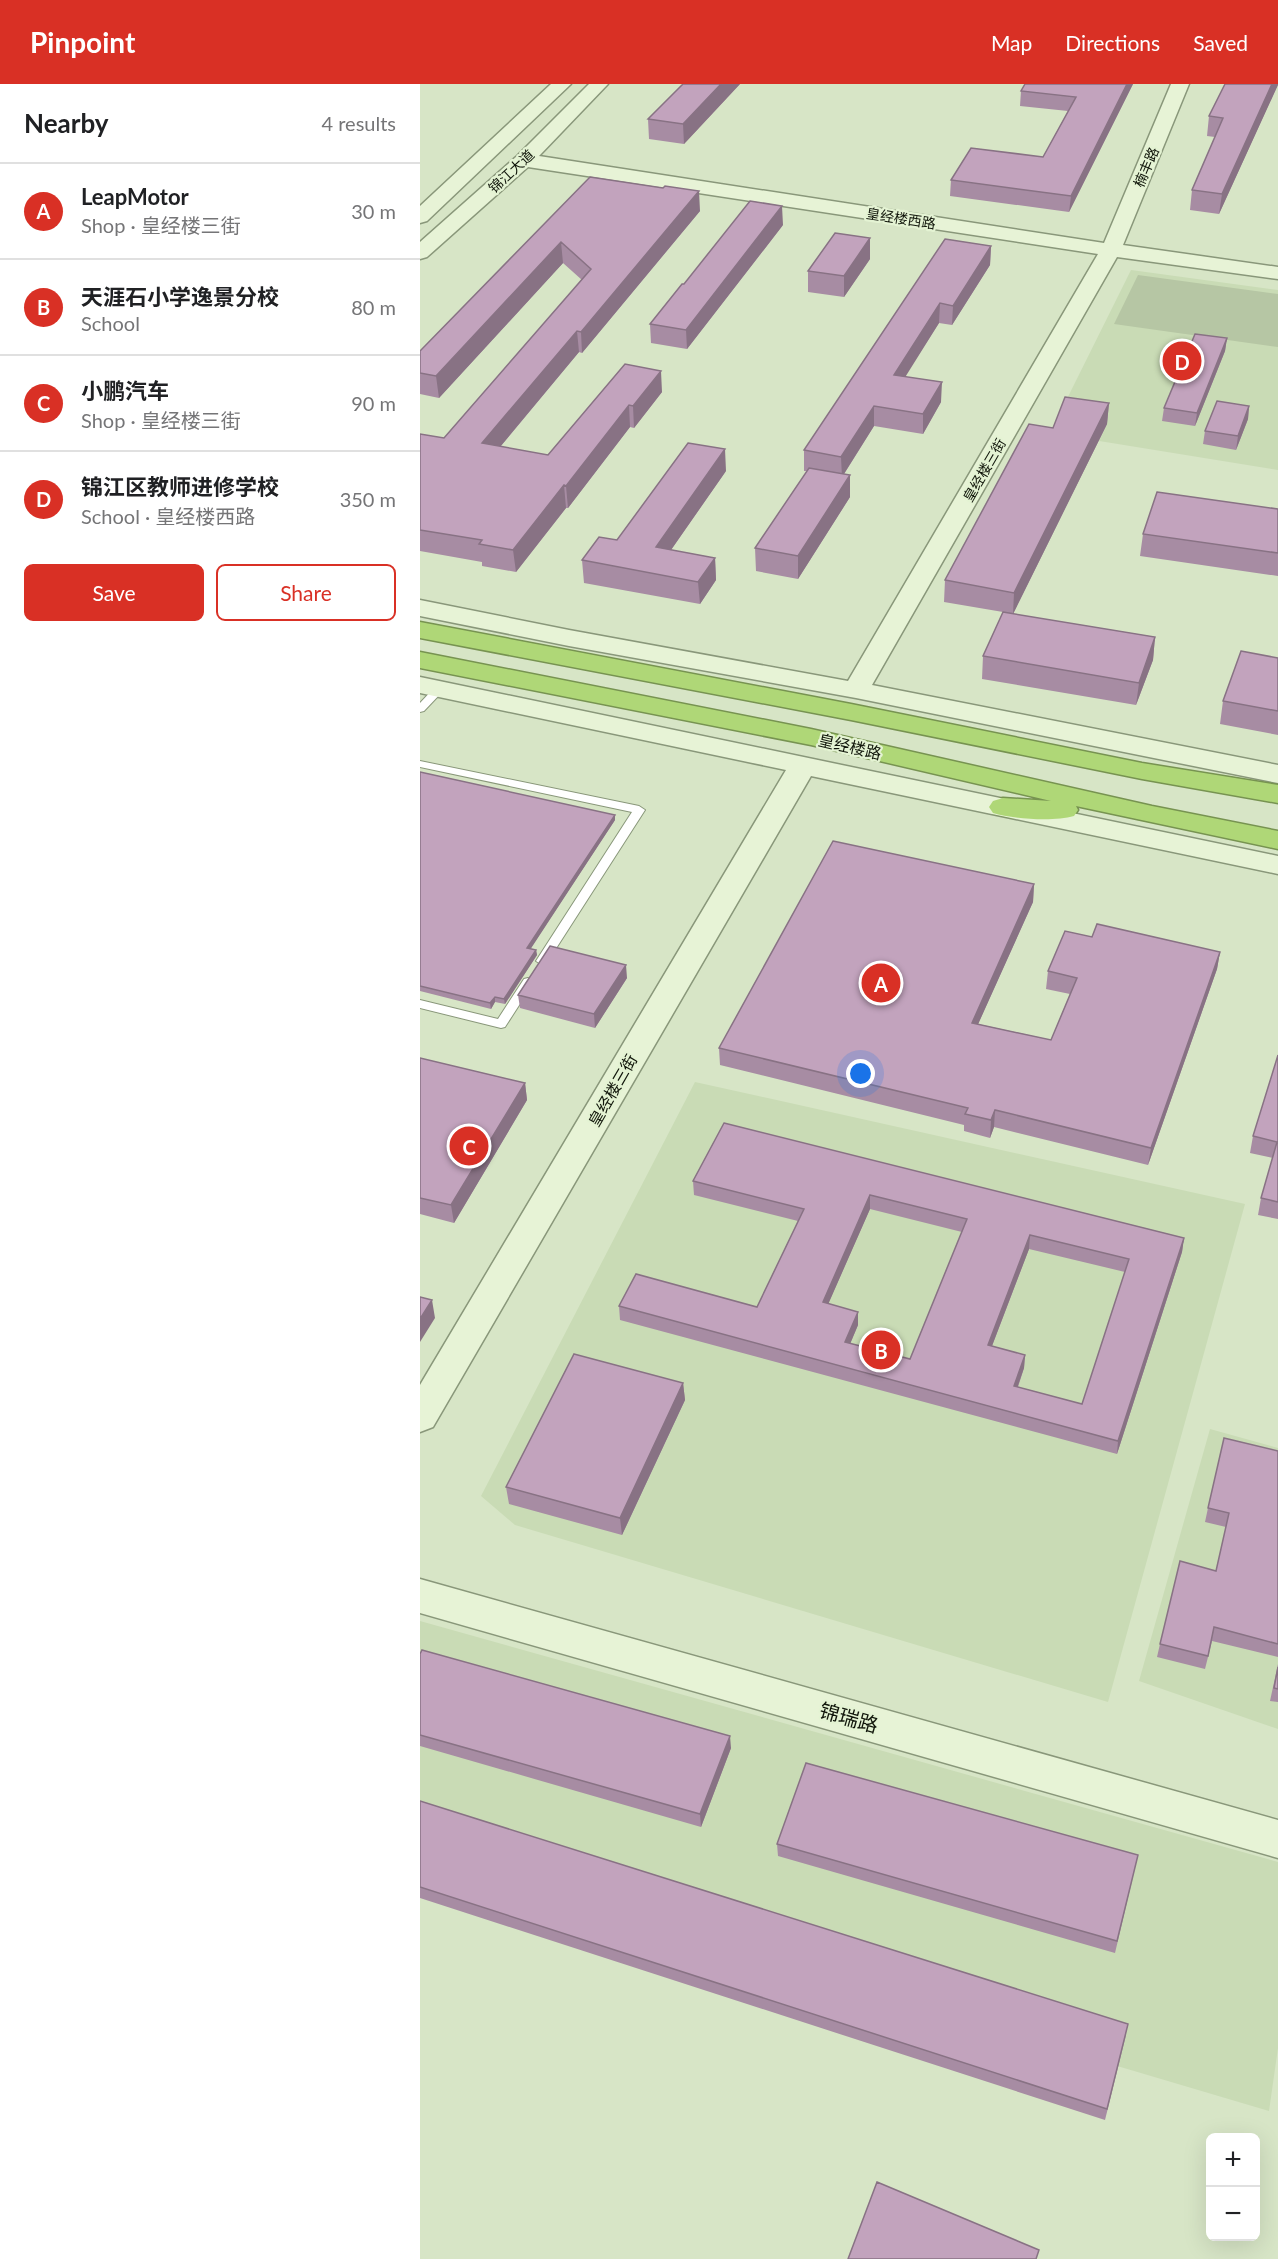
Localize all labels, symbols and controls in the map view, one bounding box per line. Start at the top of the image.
text: Pinpoint [30,25,135,59]
text: Map [991,30,1032,55]
text: Directions [1065,30,1160,55]
text: Saved [1193,30,1248,55]
text: Nearby [24,107,109,139]
text: 4 results [321,111,396,135]
street label: 楠丰路 [1130,144,1162,190]
street label: 锦江大道 [485,146,537,196]
text: LeapMotor [81,183,189,210]
text: A [37,199,50,223]
text: 30 m [351,199,396,223]
street label: 皇经楼西路 [865,204,937,232]
text: Shop · 皇经楼三街 [81,213,241,237]
text: 天涯石小学逸景分校 [81,283,279,310]
text: B [37,295,50,319]
text: 80 m [351,295,396,319]
text: School [81,311,140,335]
pin: D [1162,338,1202,384]
text: 小鹏汽车 [81,377,169,404]
text: C [37,391,50,415]
text: 90 m [351,391,396,415]
text: Shop · 皇经楼三街 [81,408,241,432]
street label: 皇经楼三街 [959,435,1009,505]
text: 锦江区教师进修学校 [81,473,279,500]
text: D [36,487,51,511]
text: 350 m [340,487,396,511]
text: School · 皇经楼西路 [81,504,255,528]
button: Save [24,564,204,621]
button: Share [216,564,396,621]
street label: 皇经楼路 [817,730,883,762]
pin: A [862,960,900,1006]
street label: 皇经楼三街 [584,1051,640,1129]
your location [846,1059,875,1088]
pin: C [449,1124,488,1168]
pin: B [862,1328,900,1372]
street label: 锦瑞路 [817,1697,881,1737]
map controls [1206,2133,1260,2241]
button: + [1206,2133,1260,2187]
button: − [1206,2187,1260,2241]

